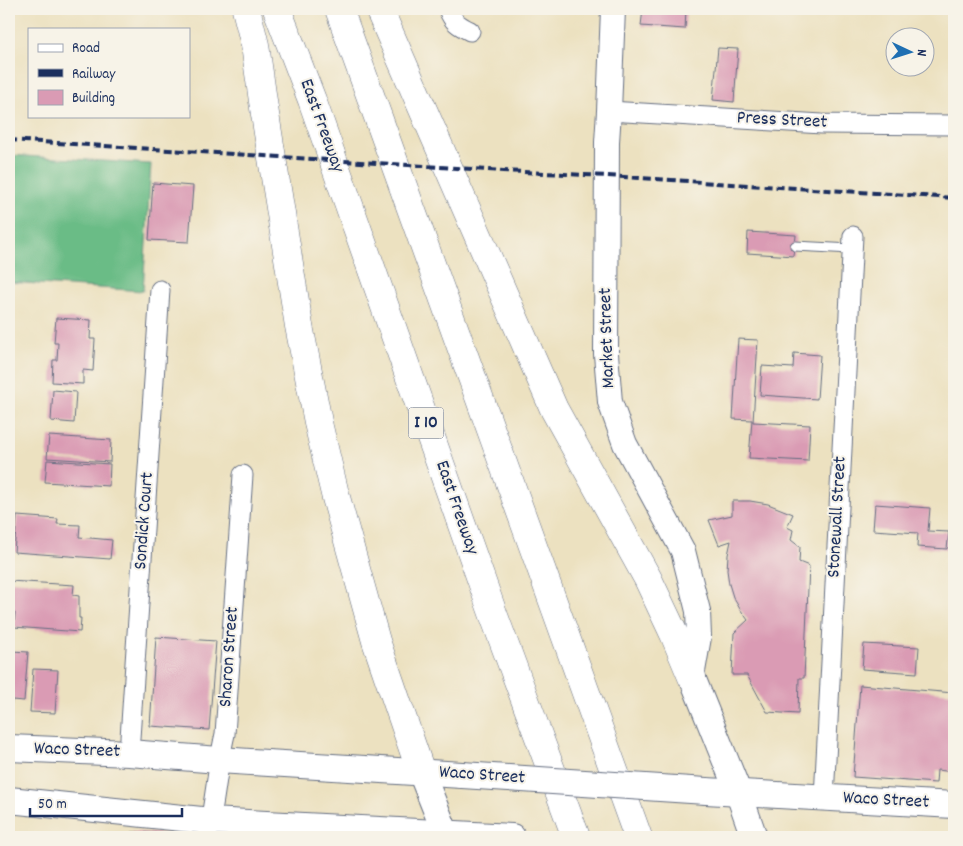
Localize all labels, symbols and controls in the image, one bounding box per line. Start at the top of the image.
legend [28,28,190,118]
north arrow [886,28,936,78]
text: Road [72,38,100,60]
text: N [911,49,931,57]
text: Railway [72,64,116,86]
street label: East Freeway [292,75,351,177]
text: Building [72,88,115,110]
street label: Press Street [736,105,828,137]
street label: Market Street [593,287,623,389]
road number: I 10 [408,408,444,438]
street label: Stonewall Street [821,456,855,578]
street label: East Freeway [427,457,485,559]
street label: Sondick Court [128,471,162,571]
street label: Sharon Street [213,606,247,708]
street label: Waco Street [33,736,121,766]
street label: Waco Street [438,760,526,792]
street label: Waco Street [842,785,930,817]
scale bar [30,786,182,818]
text: 50 m [38,794,67,816]

